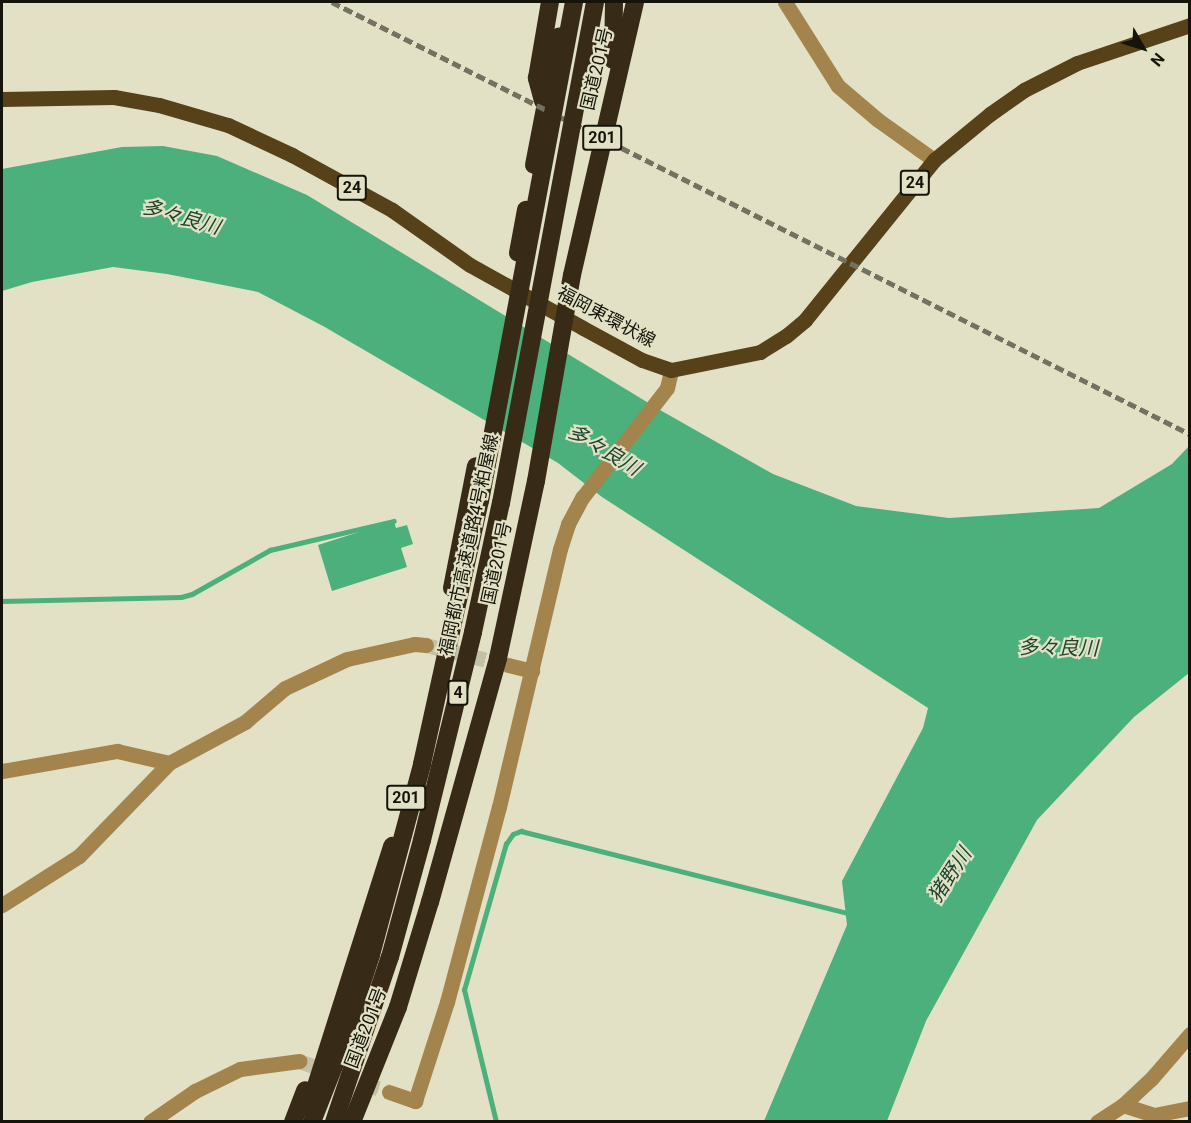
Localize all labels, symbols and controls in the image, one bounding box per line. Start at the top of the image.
north arrow [1113,18,1173,78]
street label: 国道201号 [577,25,617,113]
text: N [1146,49,1168,70]
road number: 201 [581,125,623,151]
road number: 24 [898,170,932,196]
road number: 24 [336,175,368,201]
water label: 多々良川 [139,194,223,240]
street label: 福岡東環状線 [553,282,659,352]
water label: 多々良川 [564,419,644,481]
street label: 福岡都市高速道路4号粕屋線 [435,432,503,658]
street label: 国道201号 [478,520,516,606]
water label: 多々良川 [1018,635,1098,661]
road number: 4 [446,680,470,706]
road number: 201 [385,785,427,811]
water label: 猪野川 [924,843,976,907]
street label: 国道201号 [341,985,391,1071]

